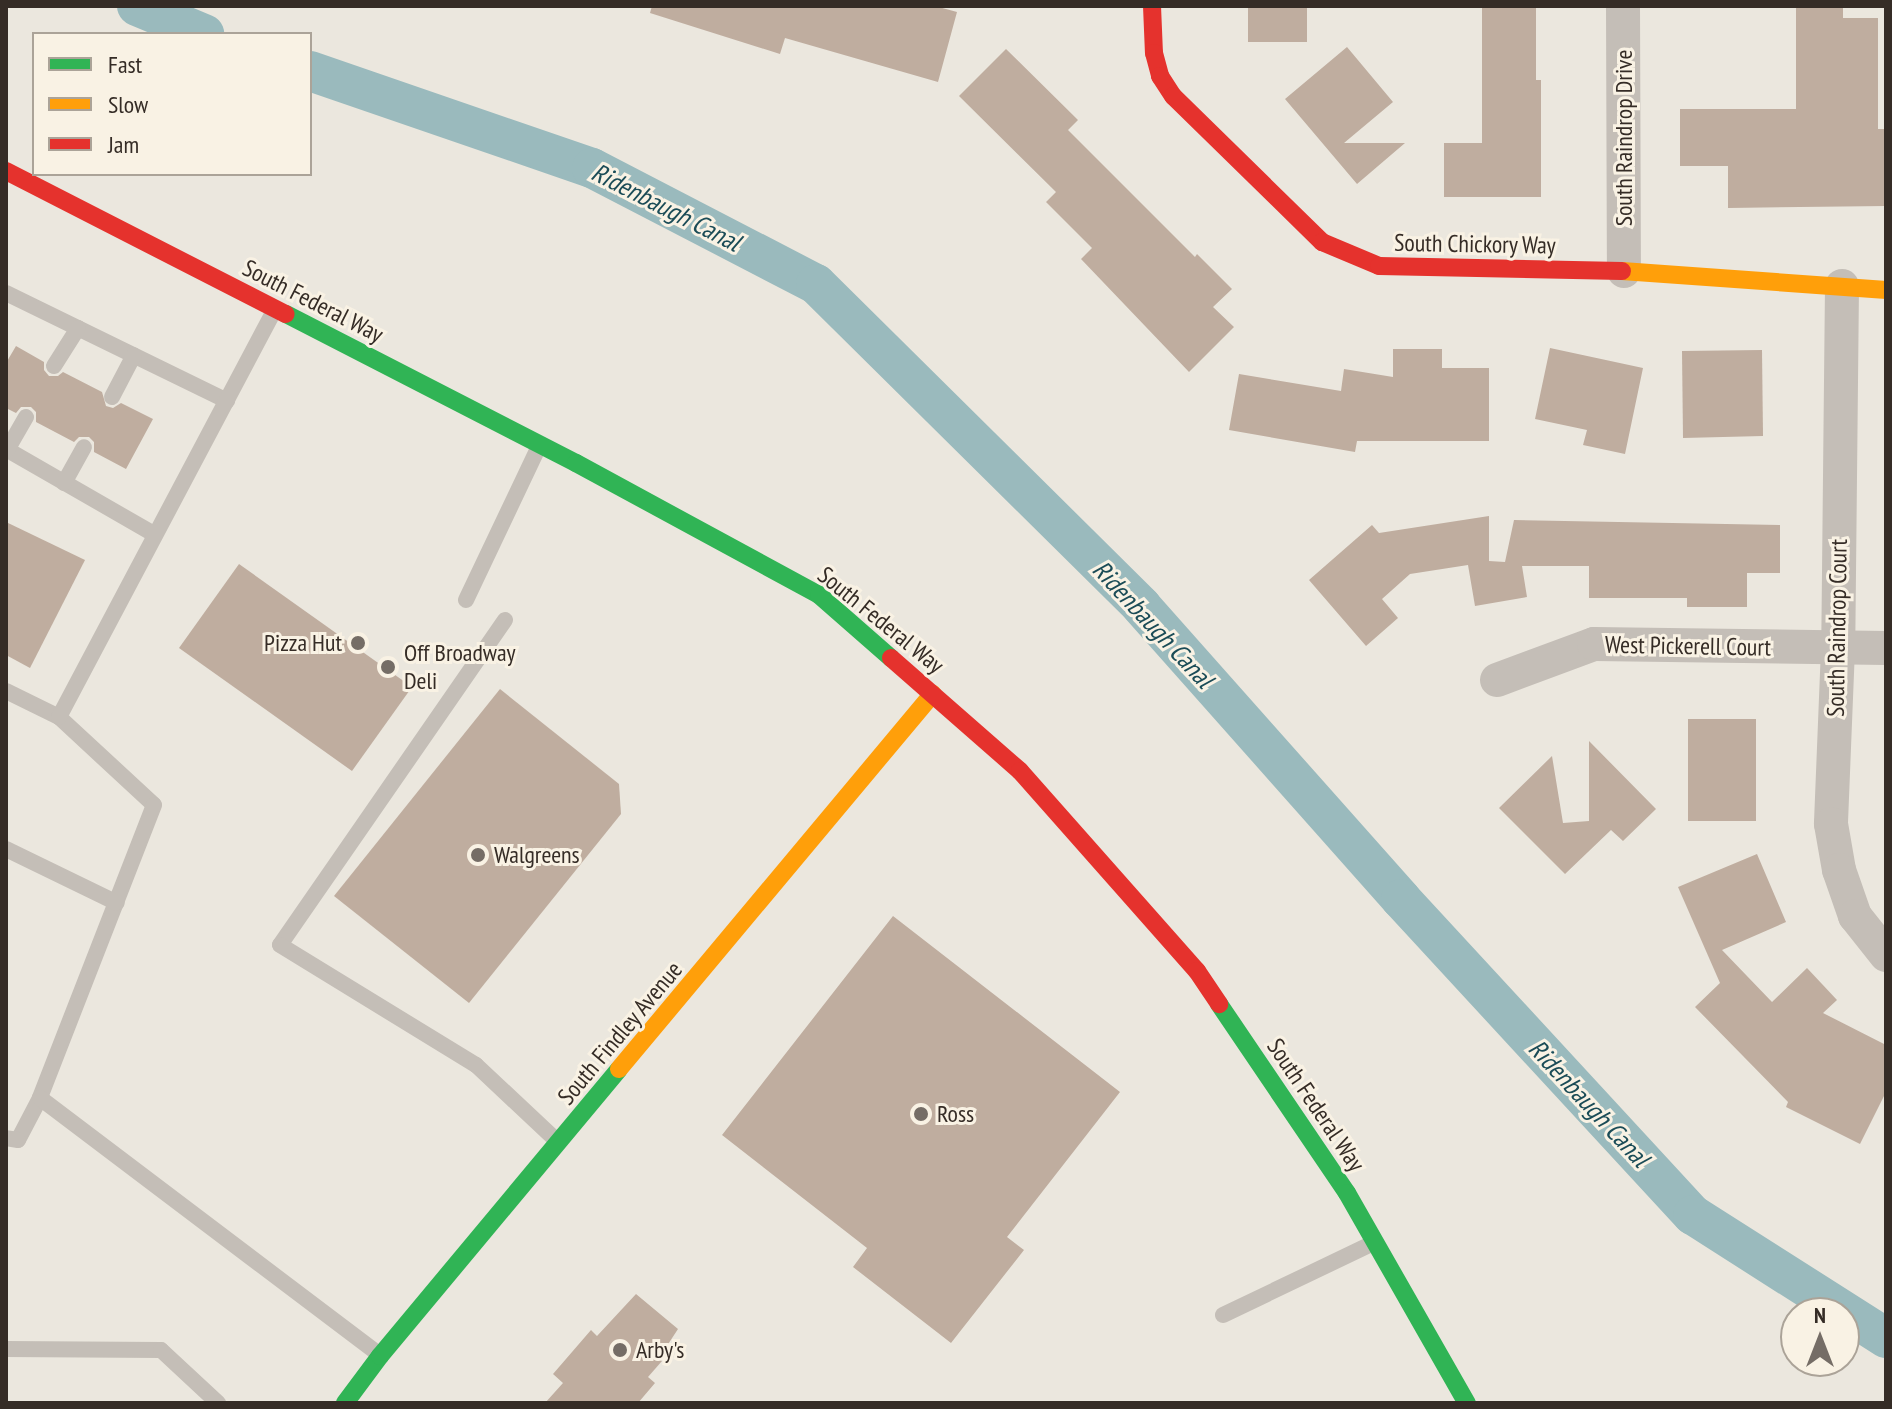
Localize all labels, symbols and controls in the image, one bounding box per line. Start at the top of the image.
legend [32,32,312,176]
text: Fast [108,49,142,80]
street label: South Raindrop Drive [1610,50,1638,226]
text: Slow [108,89,148,120]
text: Jam [108,129,139,160]
water label: Ridenbaugh Canal [587,156,745,258]
street label: South Chickory Way [1393,228,1557,260]
street label: South Federal Way [238,253,388,349]
street label: South Raindrop Court [1821,539,1853,717]
water label: Ridenbaugh Canal [1086,554,1220,694]
street label: South Federal Way [812,560,950,680]
place label: Pizza Hut [264,629,342,657]
street label: West Pickerell Court [1605,630,1771,662]
marker: Pizza Hut [349,634,367,652]
place label: Off Broadway Deli [404,639,516,695]
marker: Off Broadway Deli [379,658,397,676]
place label: Walgreens [494,841,580,869]
marker: Walgreens [469,846,487,864]
street label: South Findley Avenue [551,955,689,1111]
street label: South Federal Way [1261,1033,1371,1177]
water label: Ridenbaugh Canal [1522,1033,1656,1173]
place label: Ross [937,1100,974,1128]
marker: Ross [912,1105,930,1123]
north arrow [1780,1297,1860,1377]
text: N [1814,1301,1826,1329]
place label: Arby's [636,1336,684,1364]
marker: Arby's [611,1341,629,1359]

